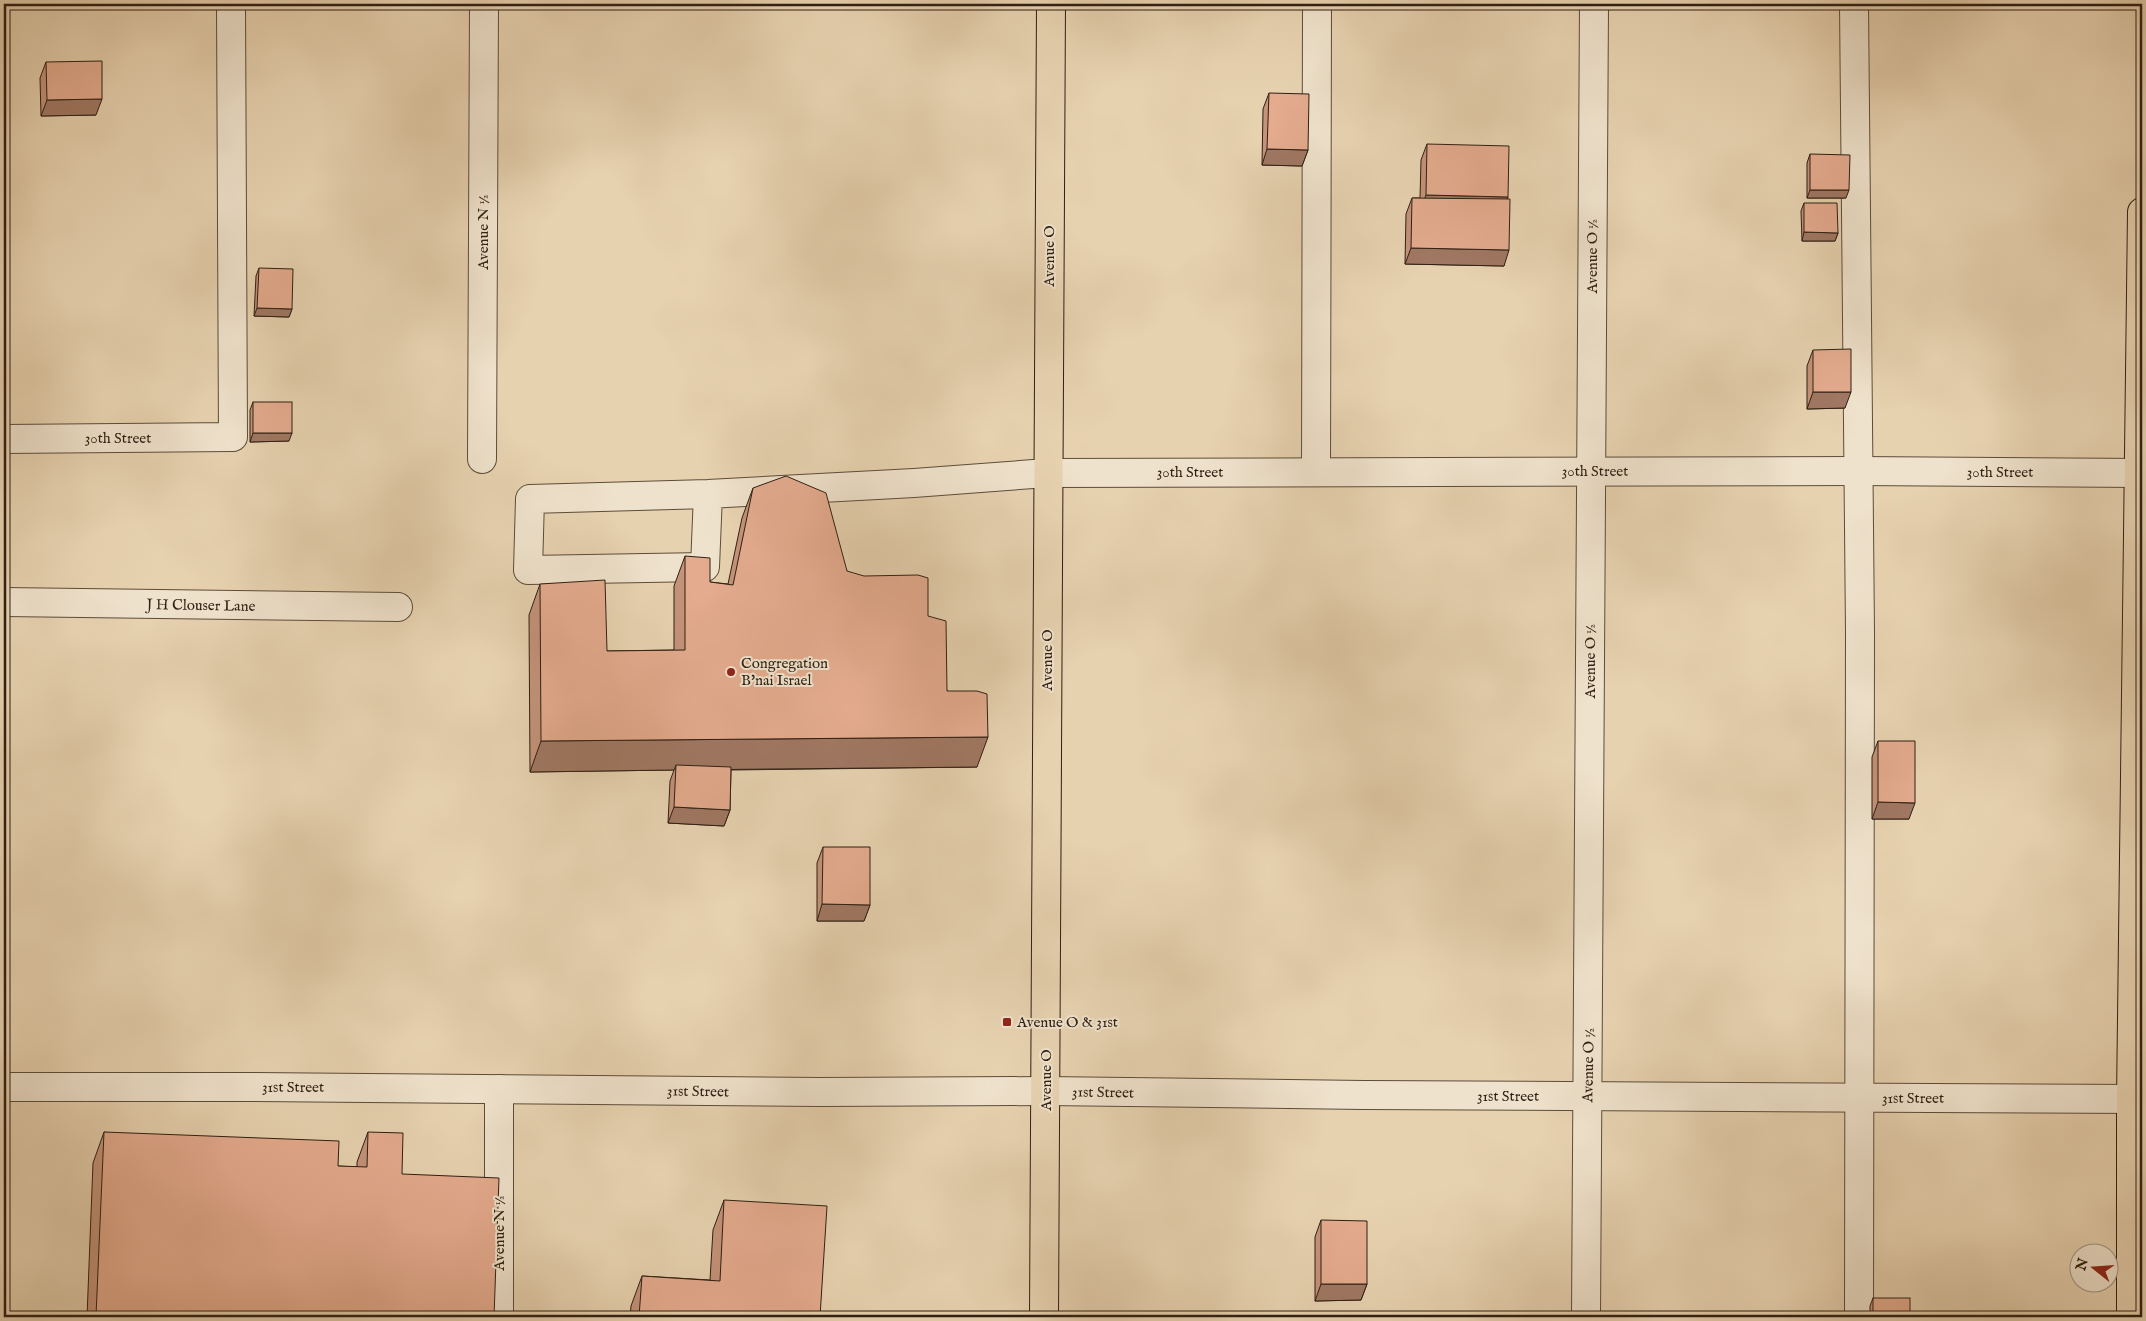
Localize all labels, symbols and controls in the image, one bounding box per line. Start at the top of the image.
street label: Avenue N ½ [474,194,493,271]
street label: Avenue O ½ [1583,219,1602,294]
street label: Avenue O [1040,225,1059,288]
street label: 30th Street [85,429,151,448]
street label: 30th Street [1562,462,1628,481]
street label: 30th Street [1157,463,1223,482]
street label: 30th Street [1967,463,2033,482]
street label: J H Clouser Lane [144,595,256,616]
street label: Avenue O ½ [1581,624,1600,699]
street label: Avenue O [1038,629,1057,692]
place label: Congregation B'nai Israel [741,654,828,690]
marker: Congregation B'nai Israel [725,666,737,678]
place label: Avenue O & 31st [1016,1013,1118,1032]
marker: Avenue O & 31st [1001,1016,1013,1028]
street label: Avenue O ½ [1578,1027,1599,1104]
street label: Avenue O [1037,1049,1056,1112]
street label: 31st Street [262,1078,324,1097]
street label: 31st Street [667,1081,729,1102]
street label: 31st Street [1072,1082,1134,1103]
street label: 31st Street [1477,1087,1539,1106]
street label: 31st Street [1882,1089,1944,1108]
street label: Avenue N ½ [490,1195,509,1272]
north arrow [2068,1244,2118,1294]
text: N [2072,1256,2093,1274]

